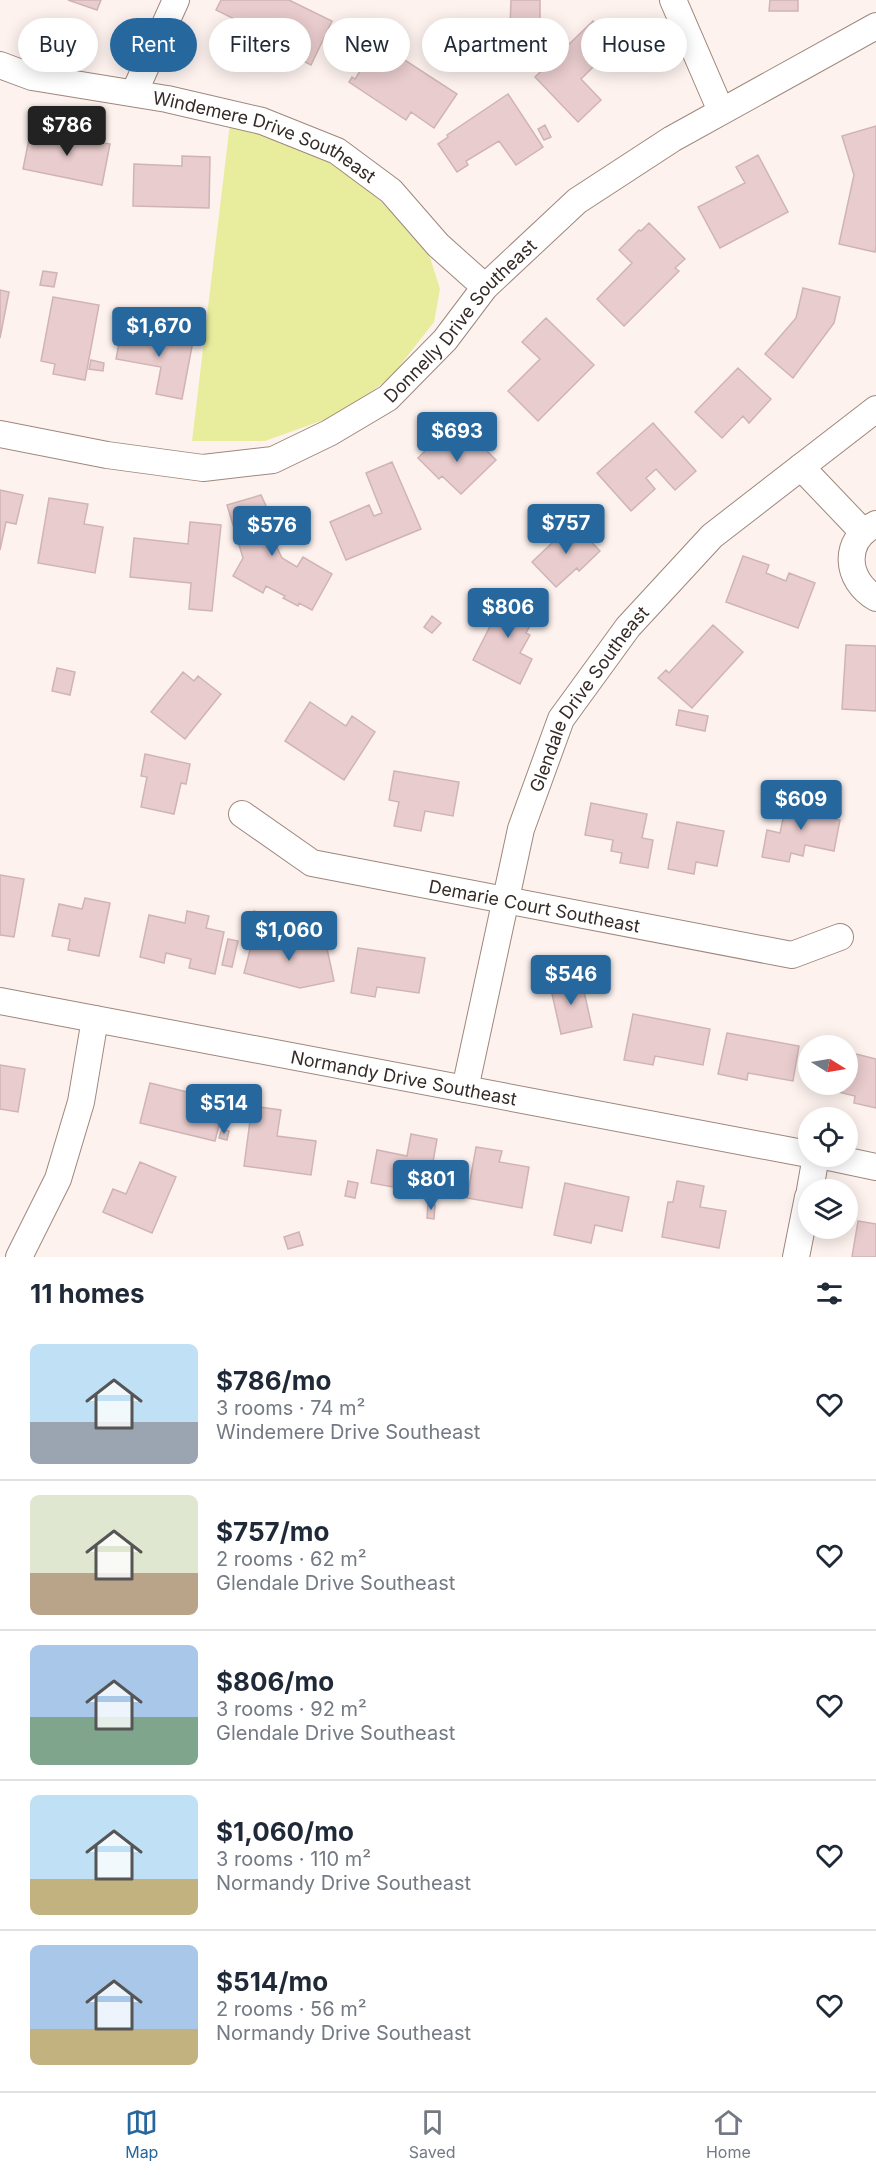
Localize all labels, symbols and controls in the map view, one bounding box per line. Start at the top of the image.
chip: Buy [18,18,98,72]
chip: Rent [110,18,197,72]
chip: Filters [209,18,311,72]
chip: New [323,18,410,72]
chip: Apartment [422,18,569,72]
chip: House [581,18,687,72]
street label: Windemere Drive Southeast [151,86,380,187]
pin: $786 [31,106,103,157]
text: $786 [42,113,92,137]
street label: Donnelly Drive Southeast [379,234,540,407]
pin: $1,670 [110,307,208,358]
text: $1,670 [126,314,192,338]
pin: $693 [421,412,493,463]
text: $693 [431,419,483,443]
pin: $757 [530,504,602,555]
pin: $576 [236,506,308,557]
text: $757 [542,511,590,535]
text: $576 [247,513,297,537]
pin: $806 [472,588,544,639]
text: $806 [482,595,534,619]
street label: Glendale Drive Southeast [525,601,653,795]
pin: $609 [765,780,837,831]
text: $609 [775,787,827,811]
street label: Demarie Court Southeast [427,875,642,936]
pin: $1,060 [240,911,338,962]
text: $1,060 [255,918,323,942]
pin: $546 [535,955,607,1006]
text: $546 [545,962,597,986]
north arrow [798,1035,858,1095]
map controls [798,1035,858,1239]
street label: Normandy Drive Southeast [289,1046,519,1109]
pin: $514 [188,1084,260,1135]
text: $514 [200,1091,248,1115]
button: locate [798,1107,858,1167]
pin: $801 [395,1160,467,1211]
text: $801 [407,1167,455,1191]
button: layers [798,1179,858,1239]
icon: filters [813,1277,846,1310]
text: 11 homes [30,1278,145,1309]
text: $786/mo [216,1365,331,1396]
icon: home [78,1368,150,1440]
icon: heart [813,1388,846,1421]
text: 3 rooms · 74 m² [216,1396,365,1420]
text: Windemere Drive Southeast [216,1420,480,1444]
text: $757/mo [216,1516,329,1547]
icon: home [78,1519,150,1591]
icon: heart [813,1539,846,1572]
text: 2 rooms · 62 m² [216,1547,367,1571]
text: Glendale Drive Southeast [216,1571,455,1595]
text: $806/mo [216,1666,334,1697]
icon: home [78,1669,150,1741]
icon: heart [813,1689,846,1722]
text: 3 rooms · 92 m² [216,1697,367,1721]
text: Glendale Drive Southeast [216,1721,455,1745]
text: $1,060/mo [216,1816,354,1847]
icon: home [78,1819,150,1891]
icon: heart [813,1839,846,1872]
text: 3 rooms · 110 m² [216,1847,371,1871]
text: Normandy Drive Southeast [216,1871,471,1895]
text: $514/mo [216,1966,328,1997]
icon: home [78,1969,150,2041]
icon: heart [813,1989,846,2022]
text: 2 rooms · 56 m² [216,1997,367,2021]
text: Normandy Drive Southeast [216,2021,471,2045]
tab: Map [125,2106,158,2162]
tab: Saved [409,2106,456,2162]
tab: Home [706,2106,751,2162]

